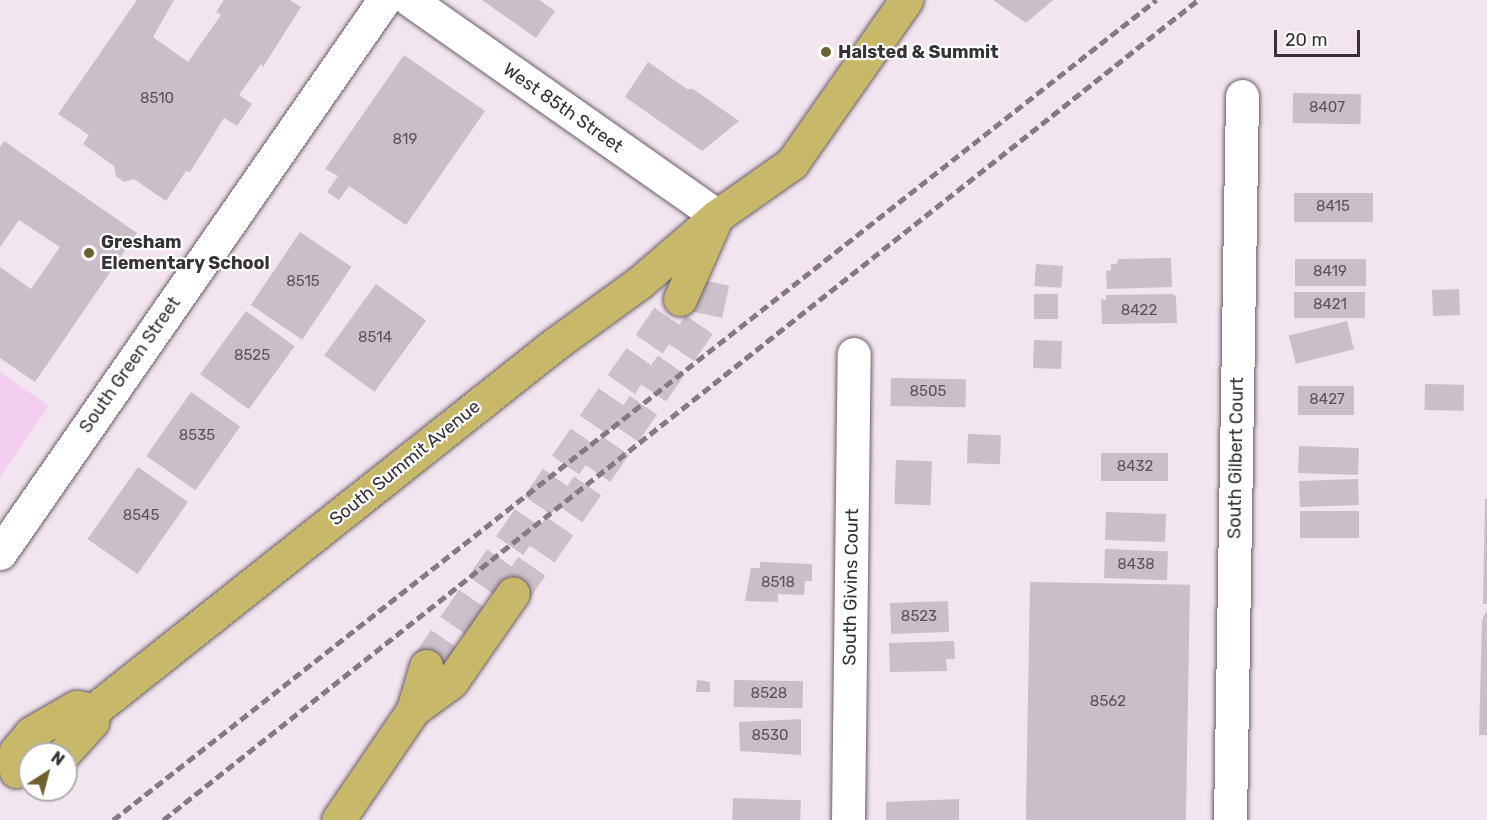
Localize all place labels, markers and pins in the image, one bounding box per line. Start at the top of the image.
place label: Halsted & Summit [838,41,999,63]
marker: Halsted & Summit [819,45,833,59]
place label: Gresham Elementary School [101,232,270,274]
marker: Gresham Elementary School [82,246,96,260]

